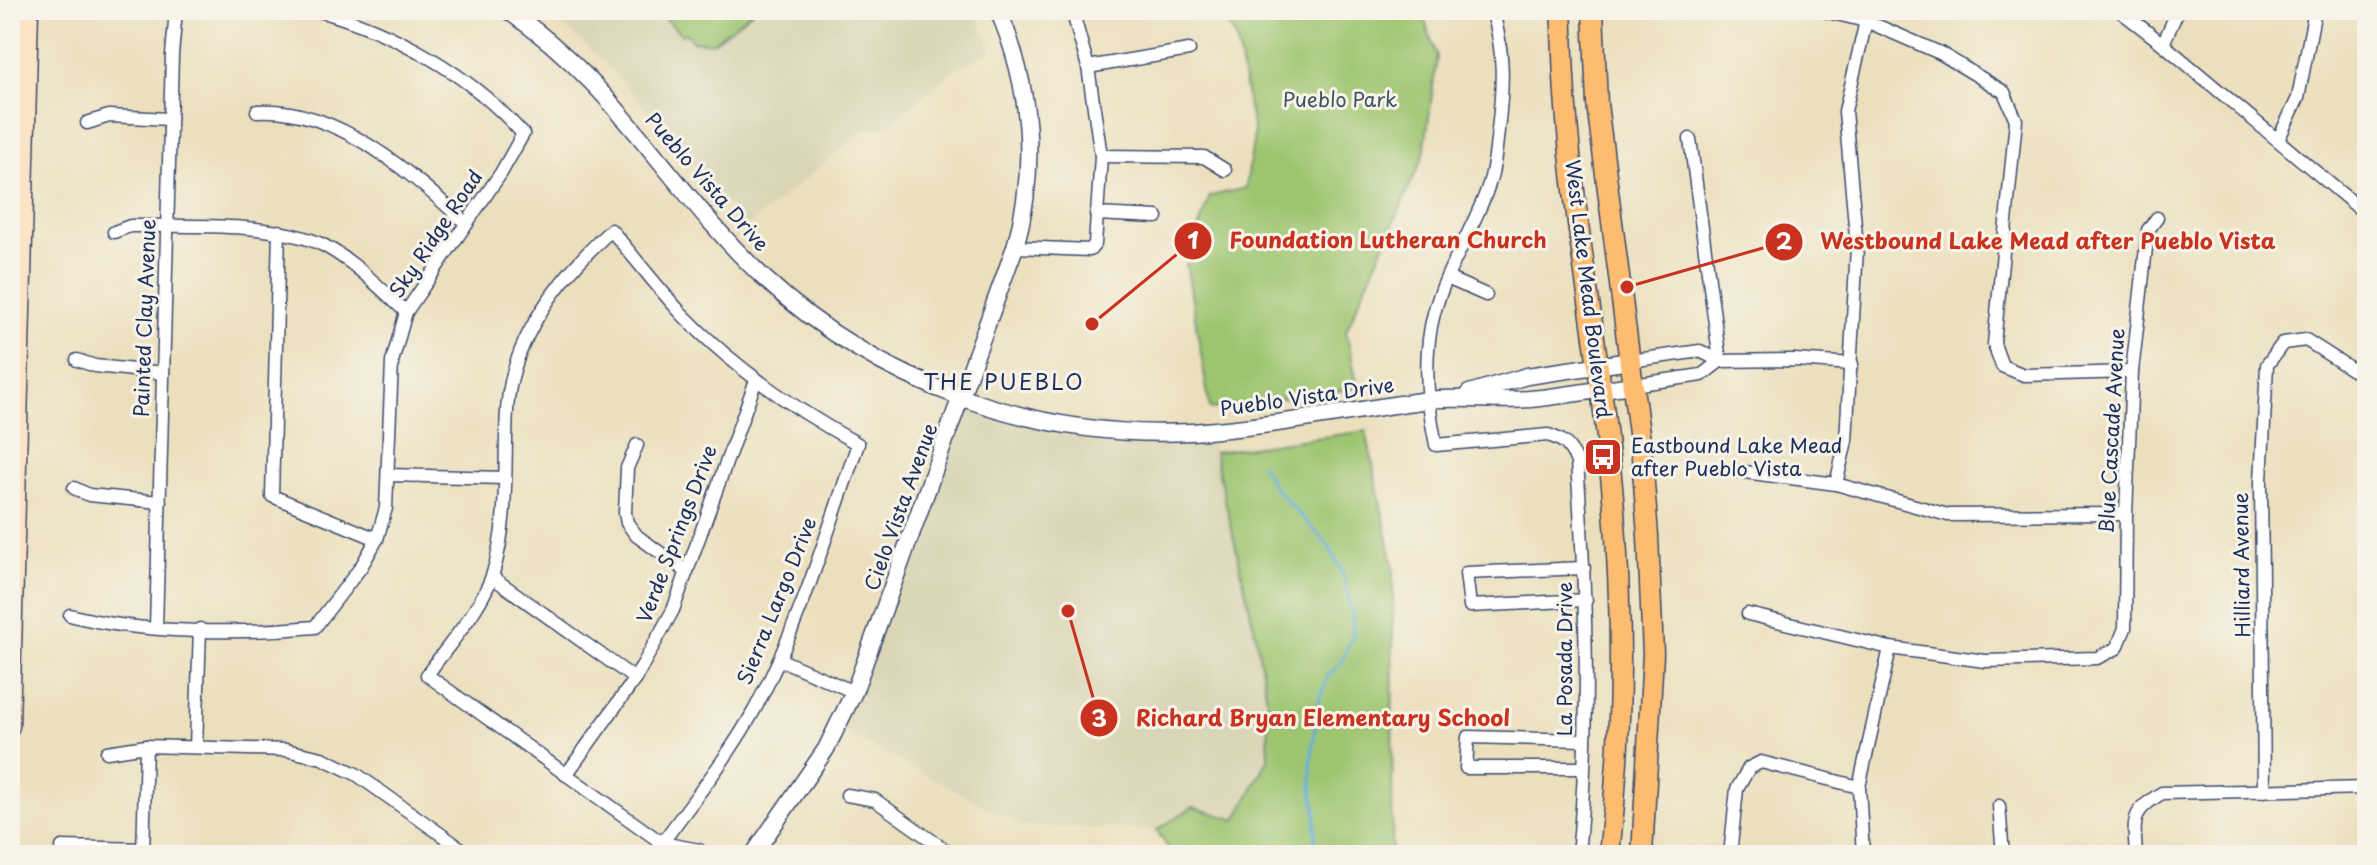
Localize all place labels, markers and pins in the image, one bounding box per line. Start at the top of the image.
callout: Foundation Lutheran Church [1173,218,1564,264]
callout: Westbound Lake Mead after Pueblo Vista [1764,219,2293,265]
place label: Eastbound Lake Mead after Pueblo Vista [1631,430,1842,483]
bus stop icon: Eastbound Lake Mead after Pueblo Vista [1582,436,1624,478]
callout: Richard Bryan Elementary School [1079,695,1528,741]

